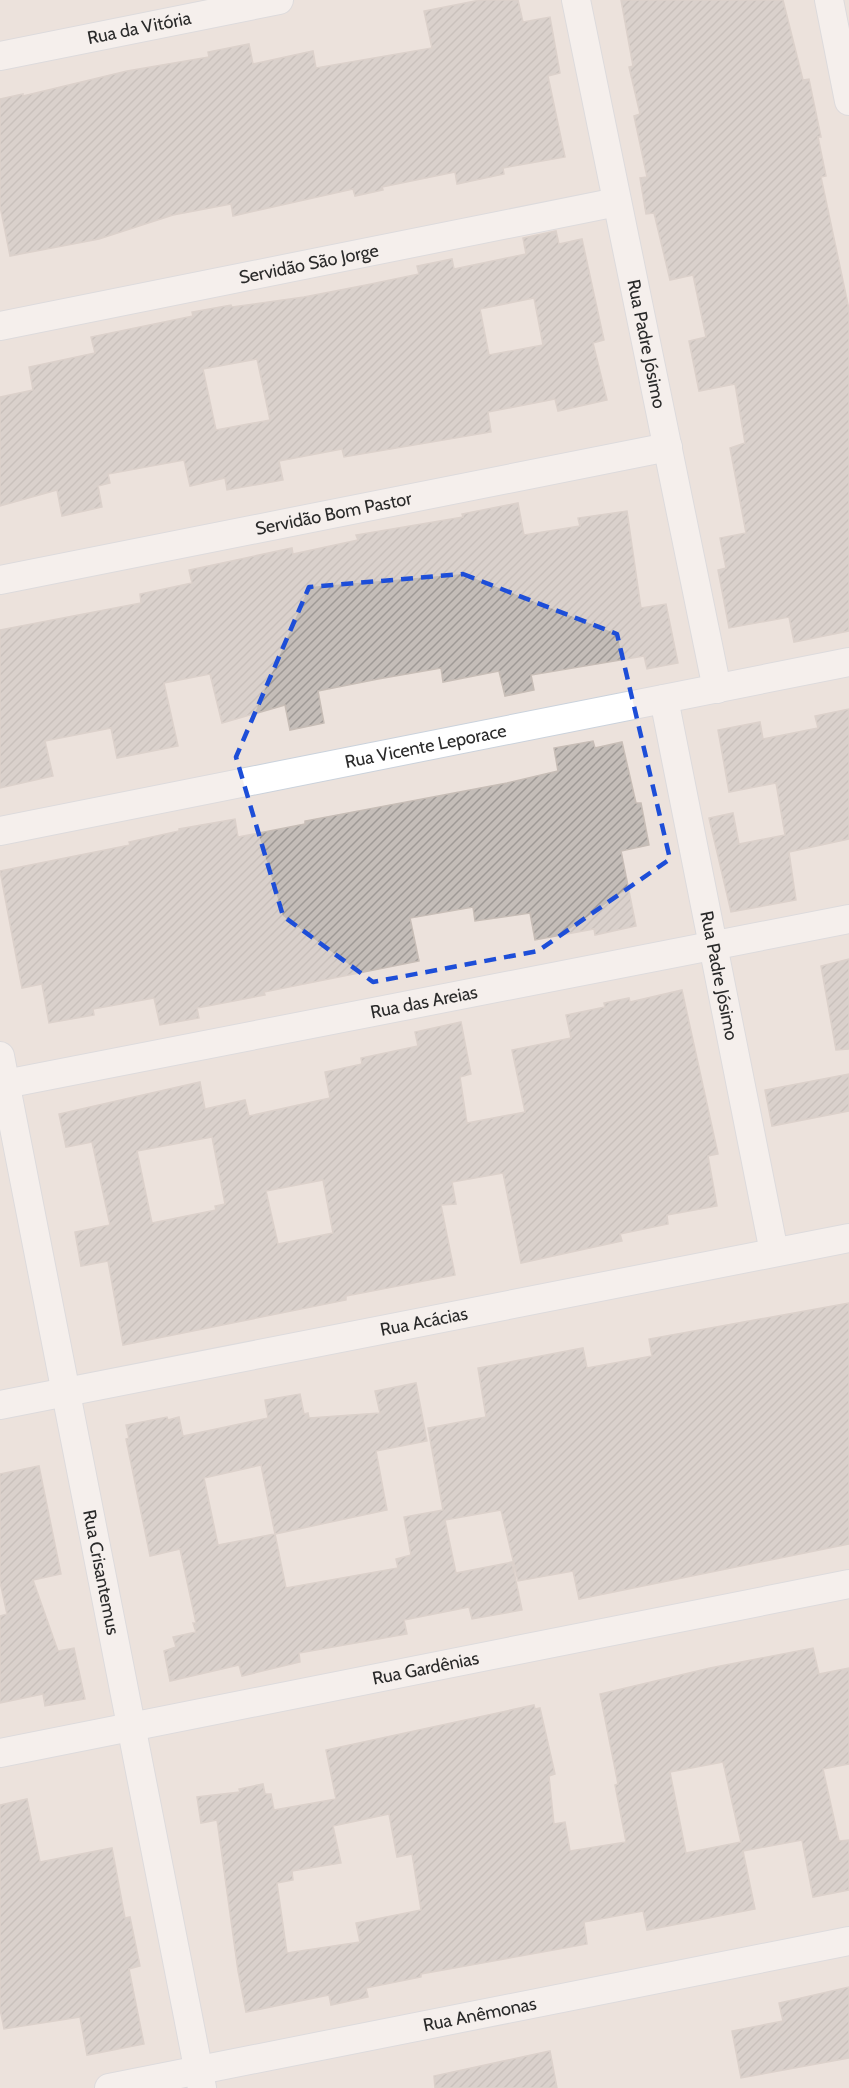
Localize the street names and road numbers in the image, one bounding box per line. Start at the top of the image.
street label: Rua da Vitória [86,7,193,49]
street label: Servidão São Jorge [237,239,381,289]
street label: Rua Padre Jósimo [622,277,670,411]
street label: Servidão Bom Pastor [253,487,414,540]
street label: Rua Vicente Leporace [343,719,508,773]
street label: Rua Padre Jósimo [695,909,743,1042]
street label: Rua das Areias [369,981,479,1023]
street label: Rua Acácias [378,1302,469,1341]
street label: Rua Crisantemus [78,1508,124,1637]
street label: Rua Gardênias [370,1647,481,1690]
street label: Rua Anêmonas [421,1992,538,2036]

